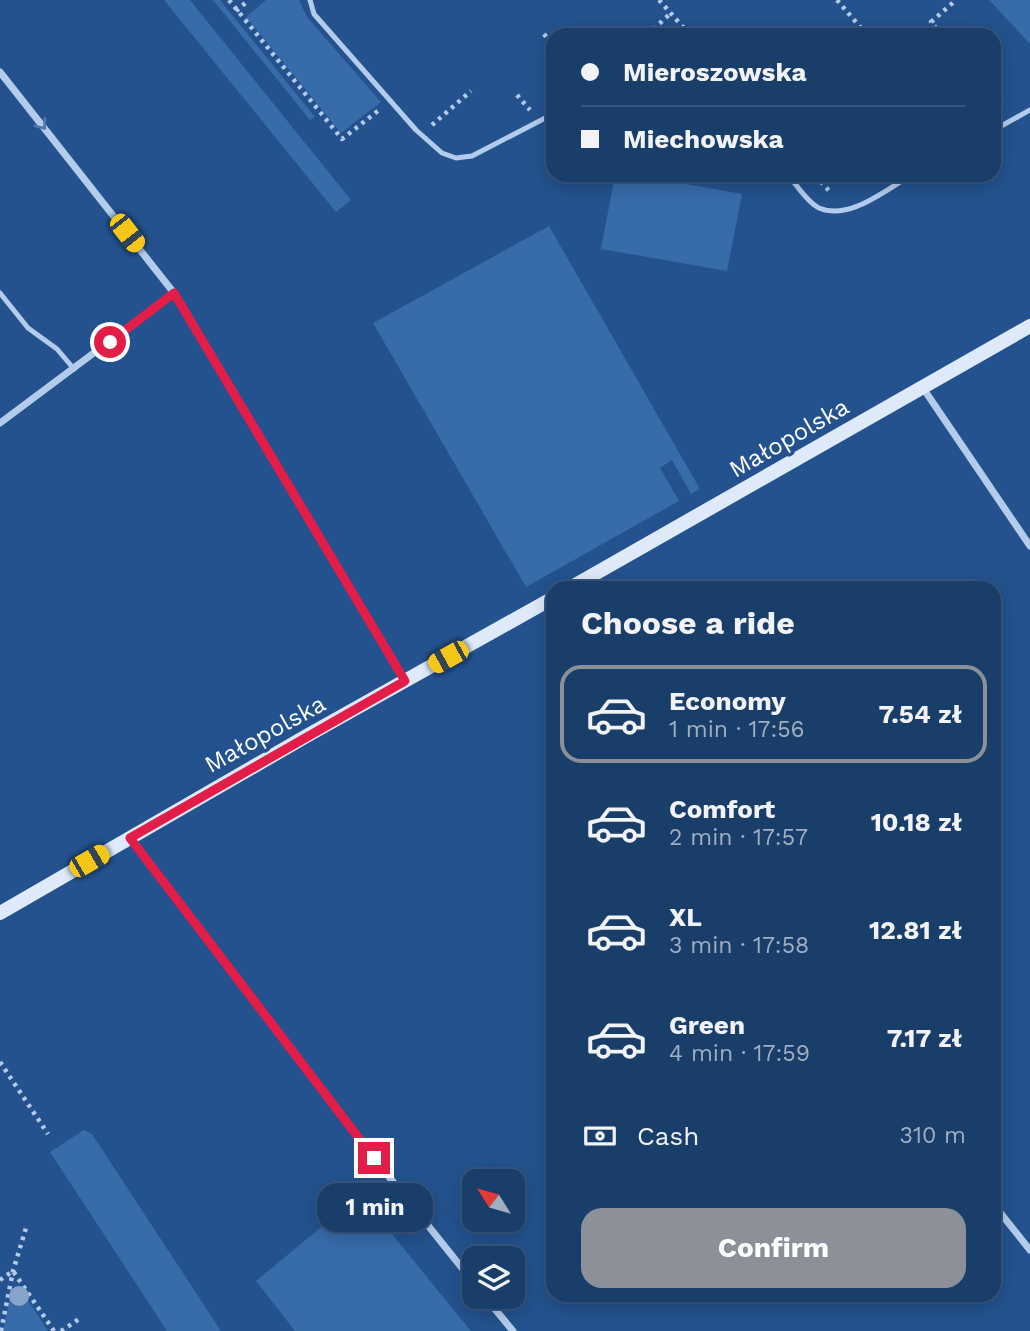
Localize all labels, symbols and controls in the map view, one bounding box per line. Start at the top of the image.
text: Mieroszowska [623,57,807,87]
one-way arrow [34,118,47,130]
text: Miechowska [623,124,784,154]
car [106,210,149,256]
route start [94,326,126,358]
street label: Małopolska [724,392,854,484]
text: Choose a ride [581,604,795,642]
car [425,638,472,676]
icon: car [585,683,648,746]
text: Economy [669,686,786,716]
street label: Małopolska [200,689,330,779]
text: 7.54 zł [879,699,962,729]
text: 1 min · 17:56 [669,716,805,743]
icon: car [585,791,648,854]
text: Comfort [669,794,775,824]
text: 10.18 zł [871,807,962,837]
text: 2 min · 17:57 [669,824,808,851]
car [66,841,113,881]
icon: car [585,899,648,962]
text: XL [669,902,702,932]
text: 12.81 zł [869,915,962,945]
text: 3 min · 17:58 [669,932,809,959]
icon: car [585,1007,648,1070]
text: Green [669,1010,745,1040]
text: 7.17 zł [887,1023,962,1053]
text: 4 min · 17:59 [669,1040,810,1067]
icon: cash [581,1117,619,1155]
text: Cash [637,1121,699,1151]
text: 310 m [900,1122,966,1149]
route end [358,1142,390,1174]
north arrow [462,1169,525,1232]
map controls [462,1169,525,1309]
callout: 1 min [316,1182,432,1232]
text: 1 min [345,1194,405,1221]
button: Confirm [581,1208,966,1288]
button: layers [462,1246,525,1309]

